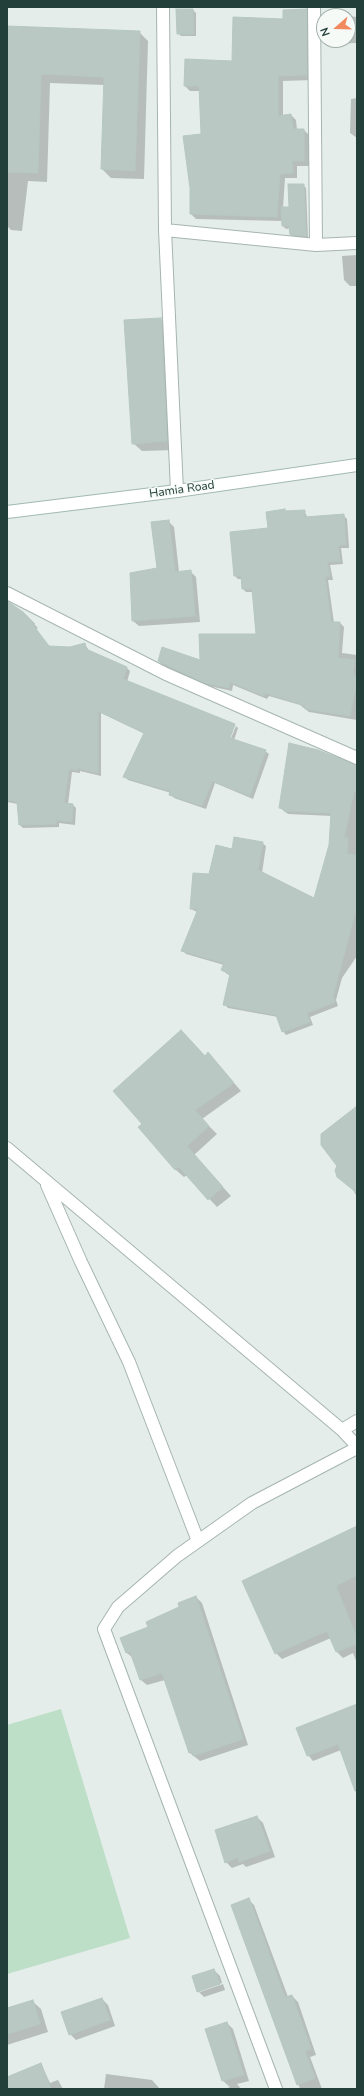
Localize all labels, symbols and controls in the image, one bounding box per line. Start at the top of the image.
north arrow [316,8,356,48]
text: N [317,26,334,38]
street label: Hamia Road [148,478,216,502]

